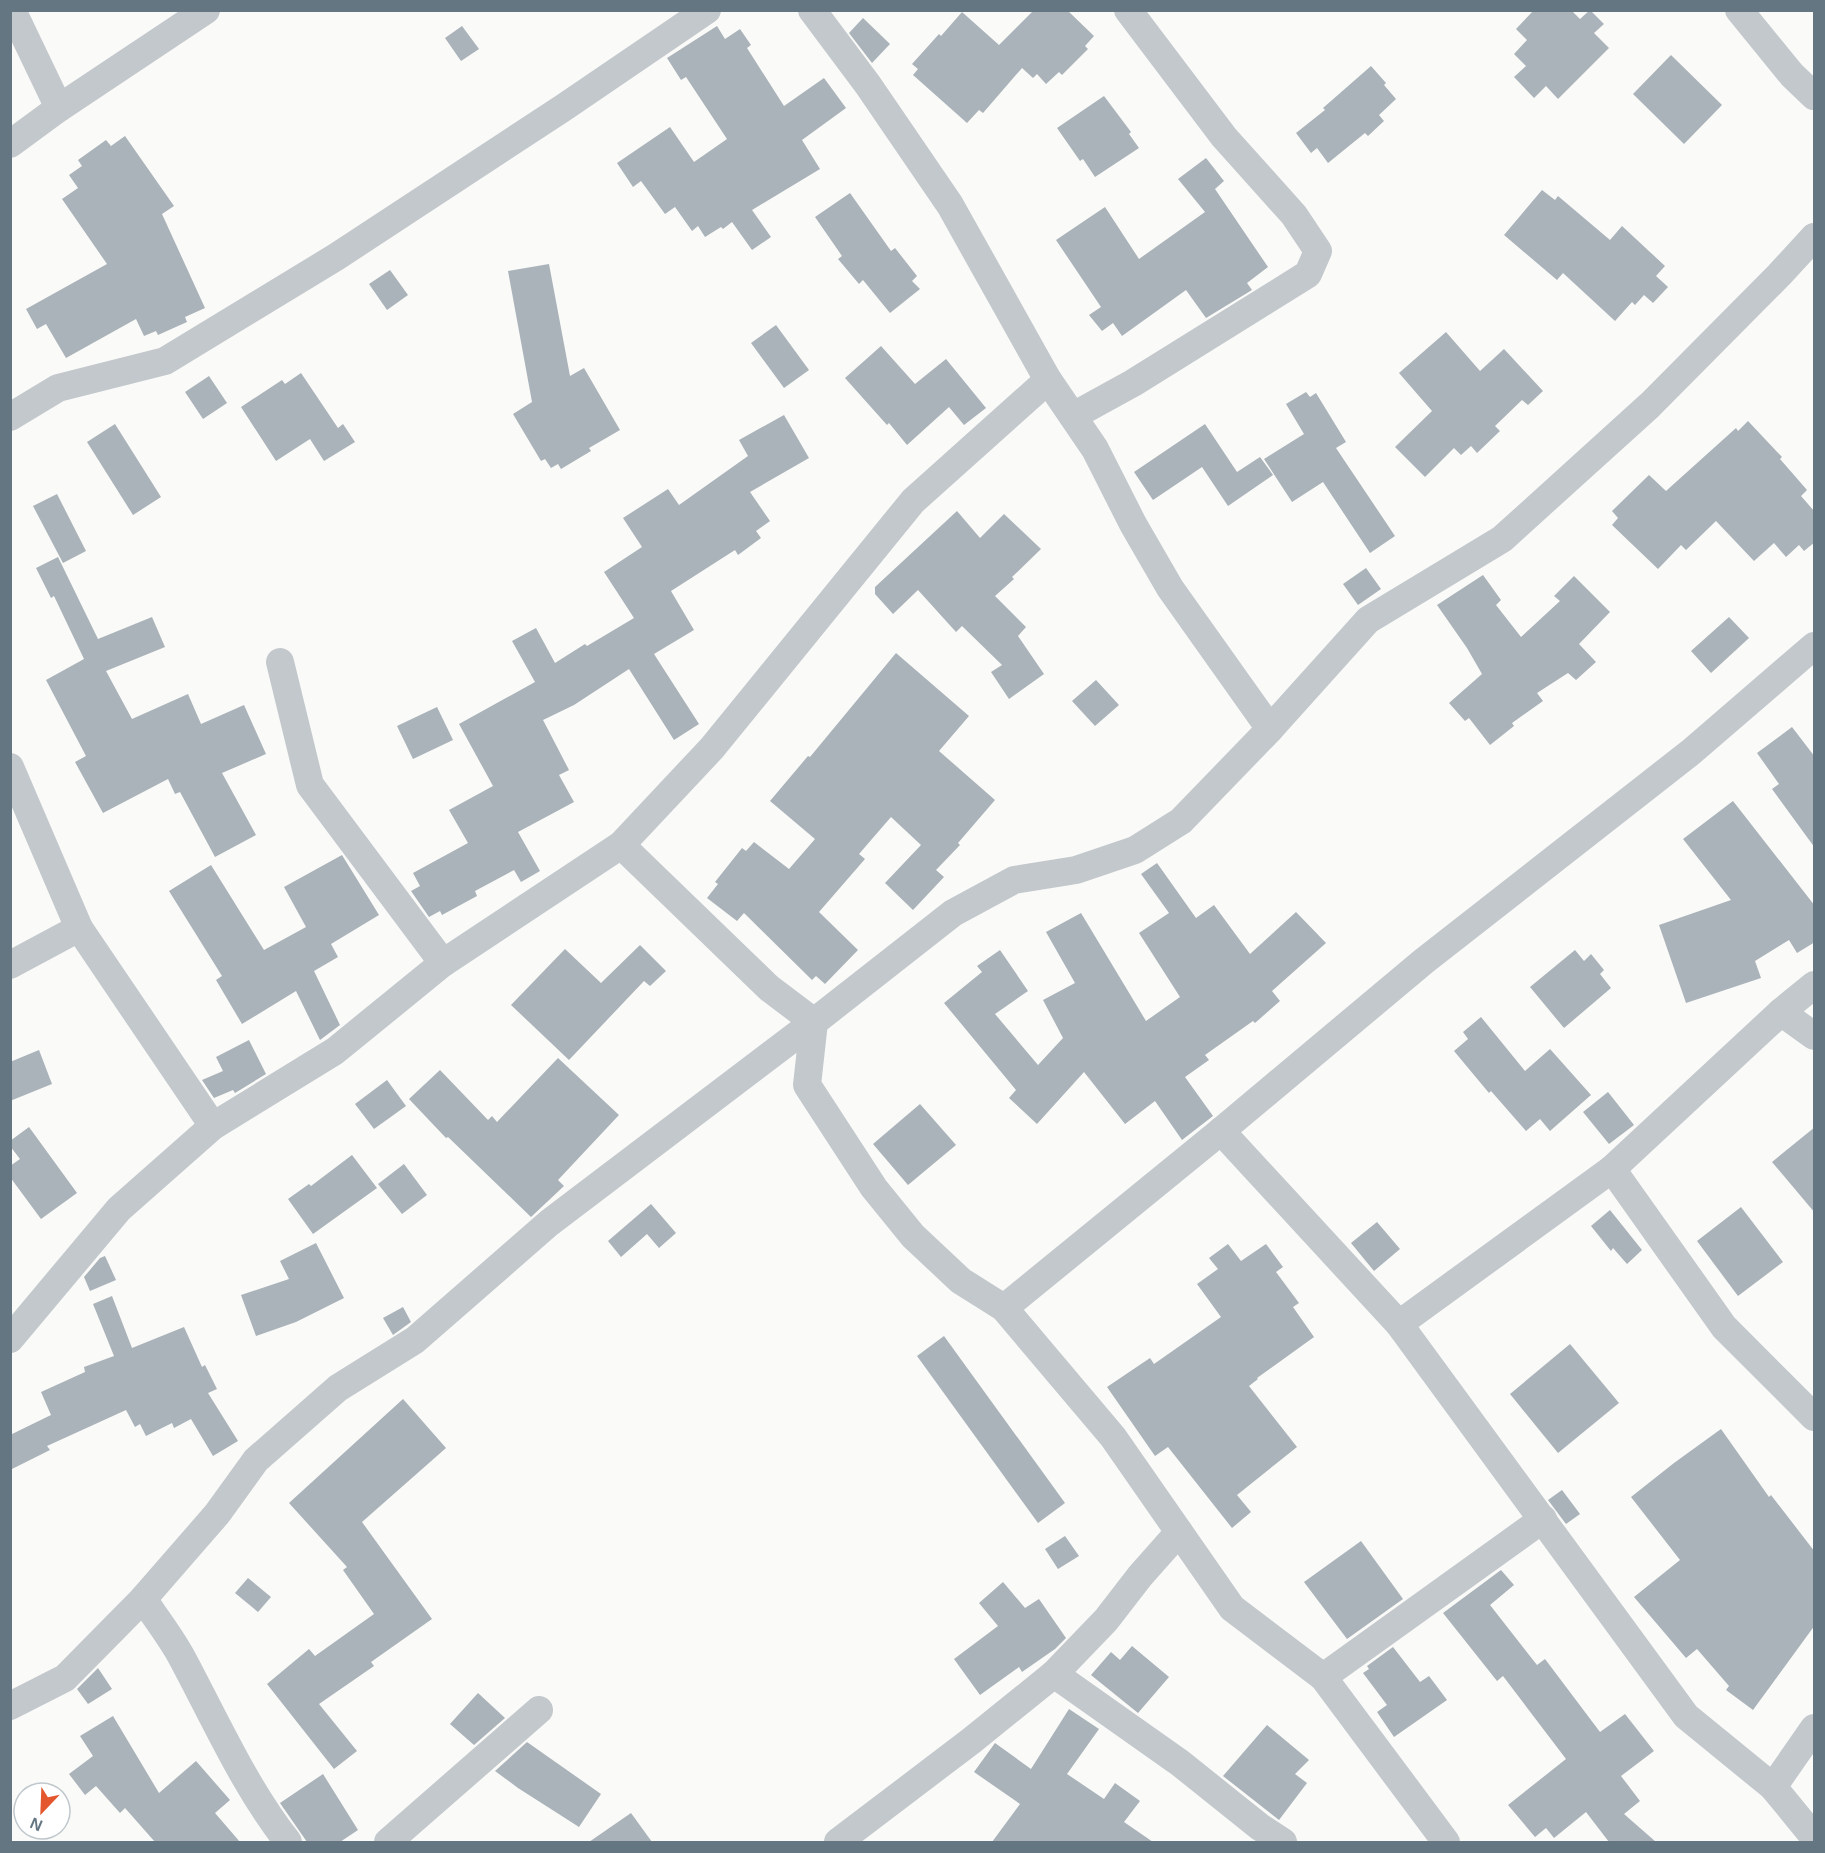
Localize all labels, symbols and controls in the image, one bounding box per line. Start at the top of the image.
north arrow [12,1781,72,1841]
text: N [28,1814,45,1834]

